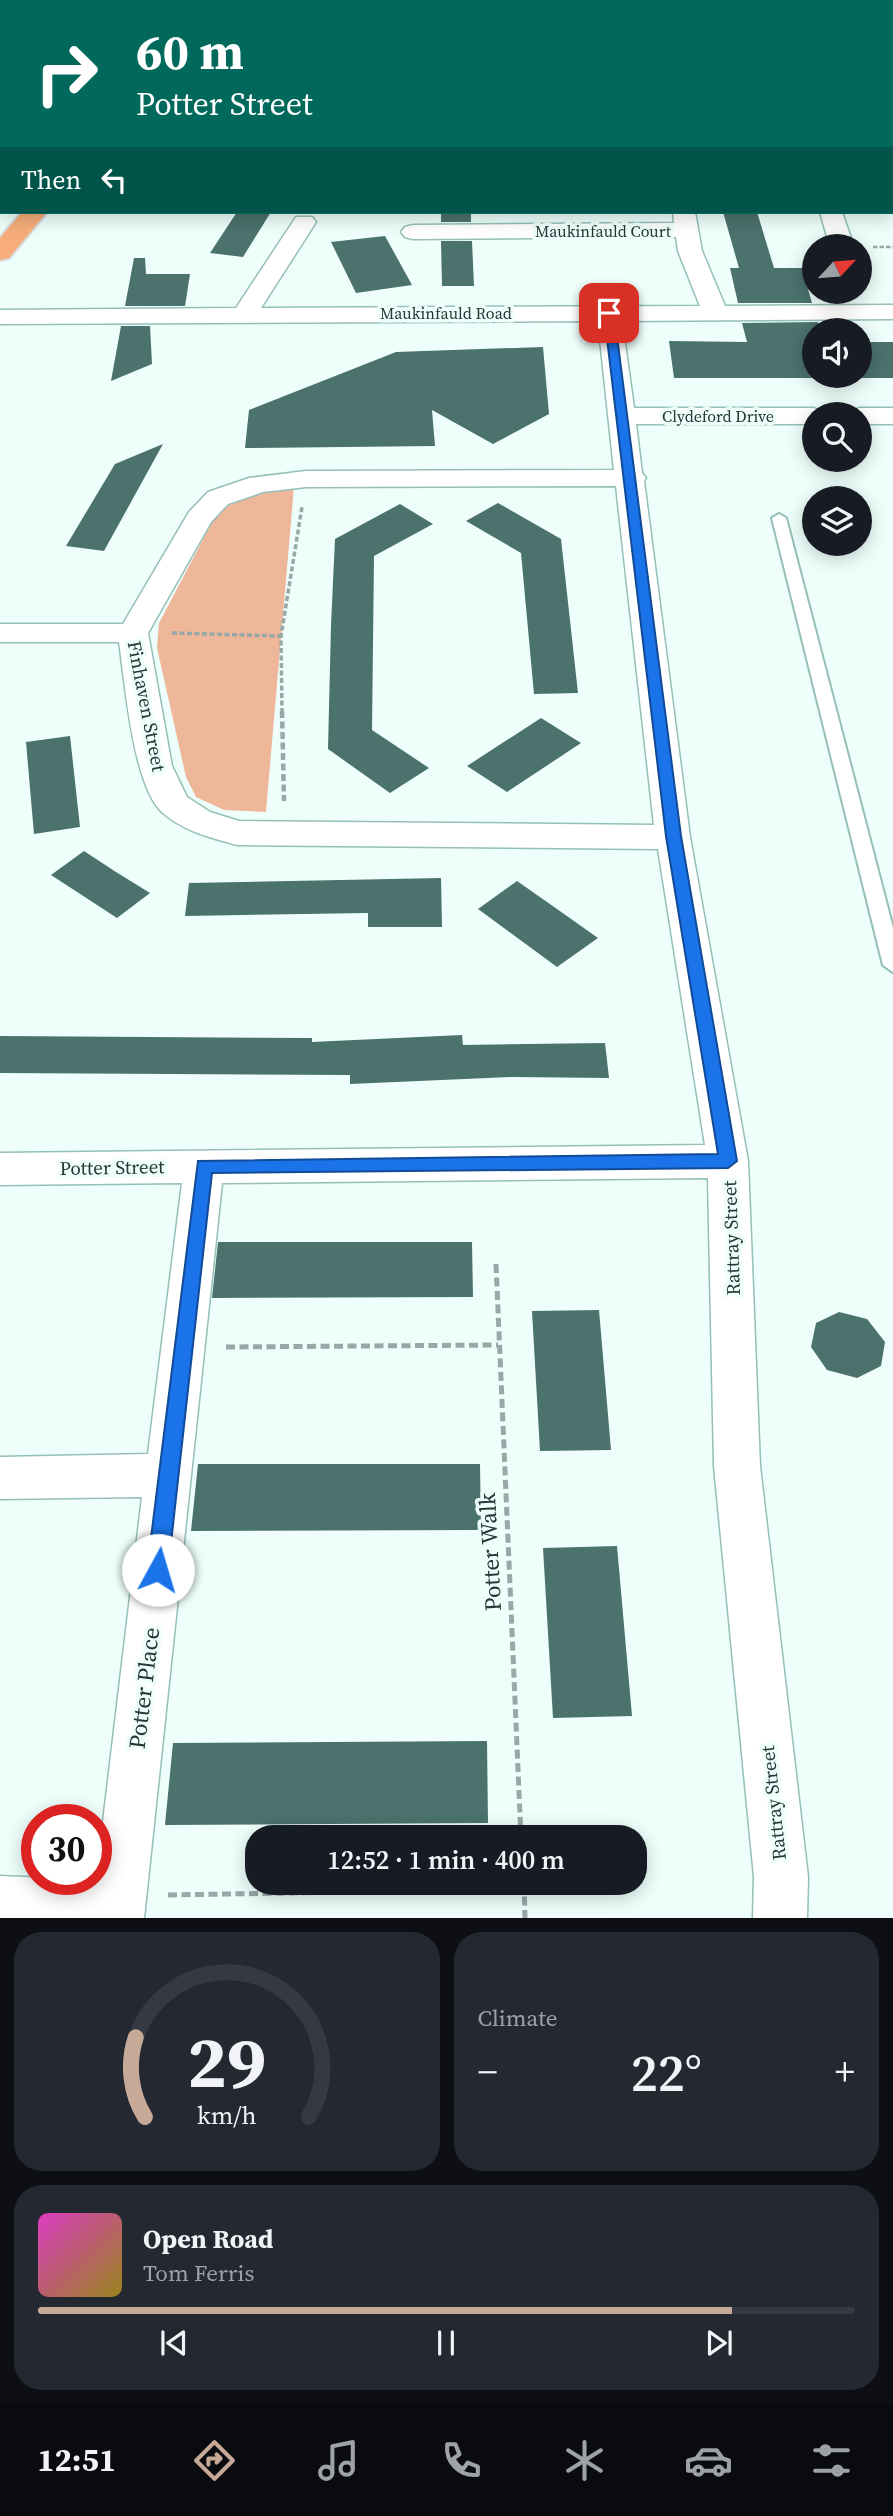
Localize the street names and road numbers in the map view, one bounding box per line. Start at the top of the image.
street label: Maukinfauld Court [535,220,672,242]
street label: Maukinfauld Road [380,302,512,324]
street label: Clydeford Drive [662,405,774,427]
street label: Finhaven Street [122,638,173,774]
street label: Potter Street [59,1153,165,1181]
street label: Rattray Street [716,1179,746,1296]
street label: Potter Walk [471,1492,509,1612]
street label: Potter Place [121,1625,167,1751]
street label: Rattray Street [754,1744,792,1862]

